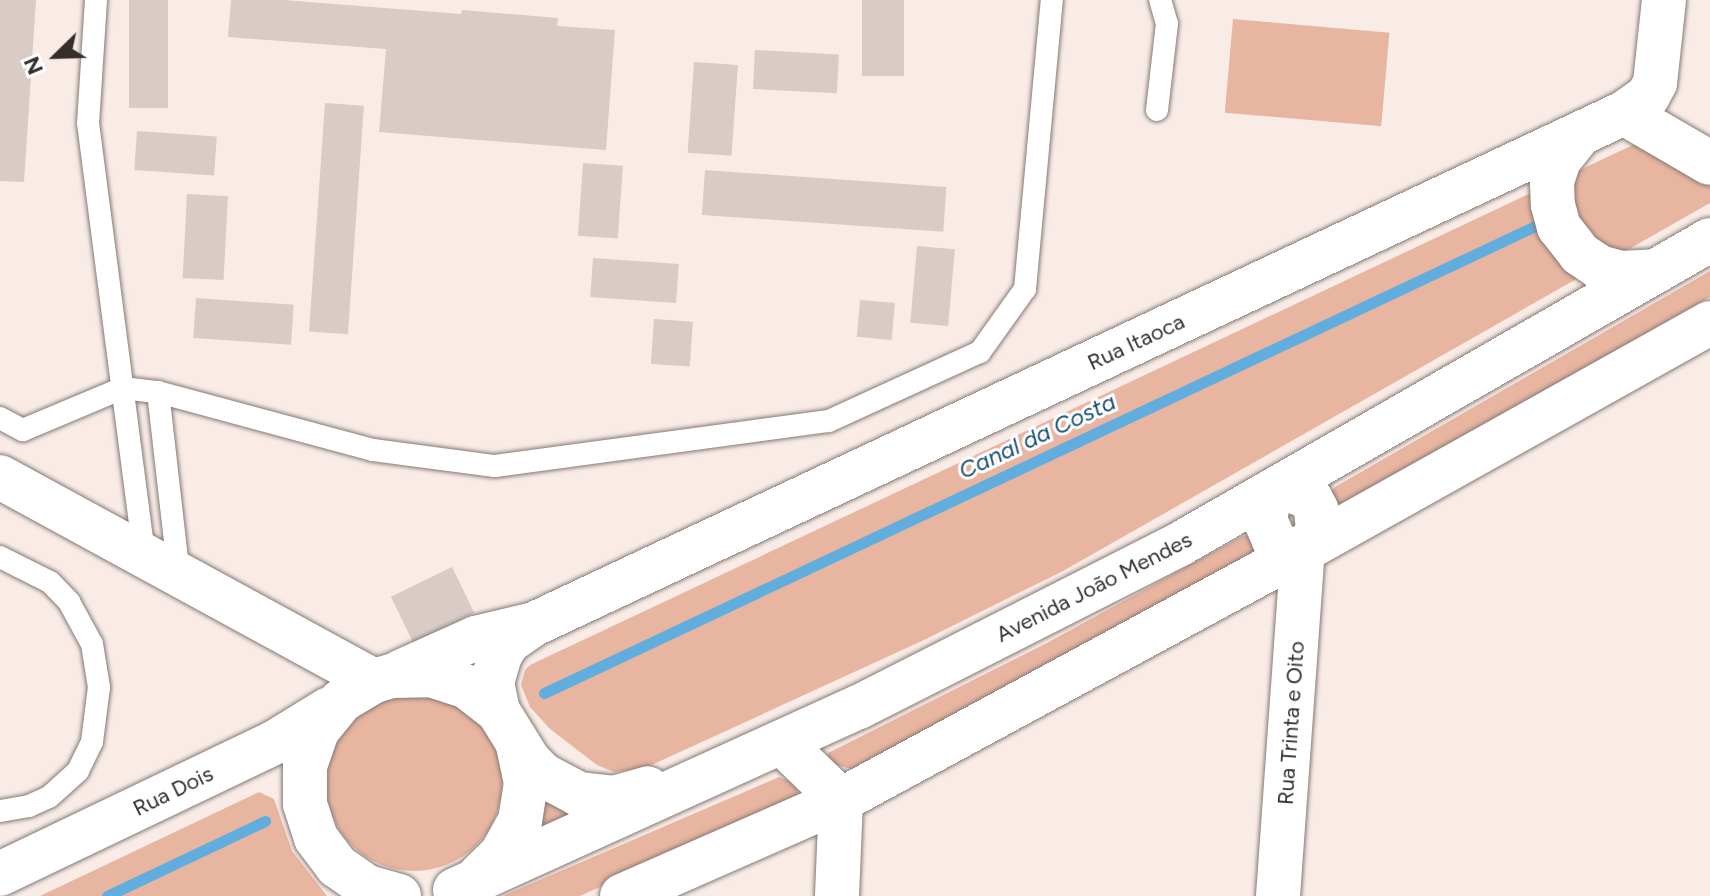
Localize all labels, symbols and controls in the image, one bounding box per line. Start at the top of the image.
north arrow [16,16,96,96]
text: N [18,52,49,79]
street label: Rua Itaoca [1083,308,1189,376]
water label: Canal da Costa [954,387,1120,485]
street label: Avenida João Mendes [992,526,1196,648]
street label: Rua Trinta e Oito [1272,640,1310,806]
street label: Rua Dois [129,760,217,822]

